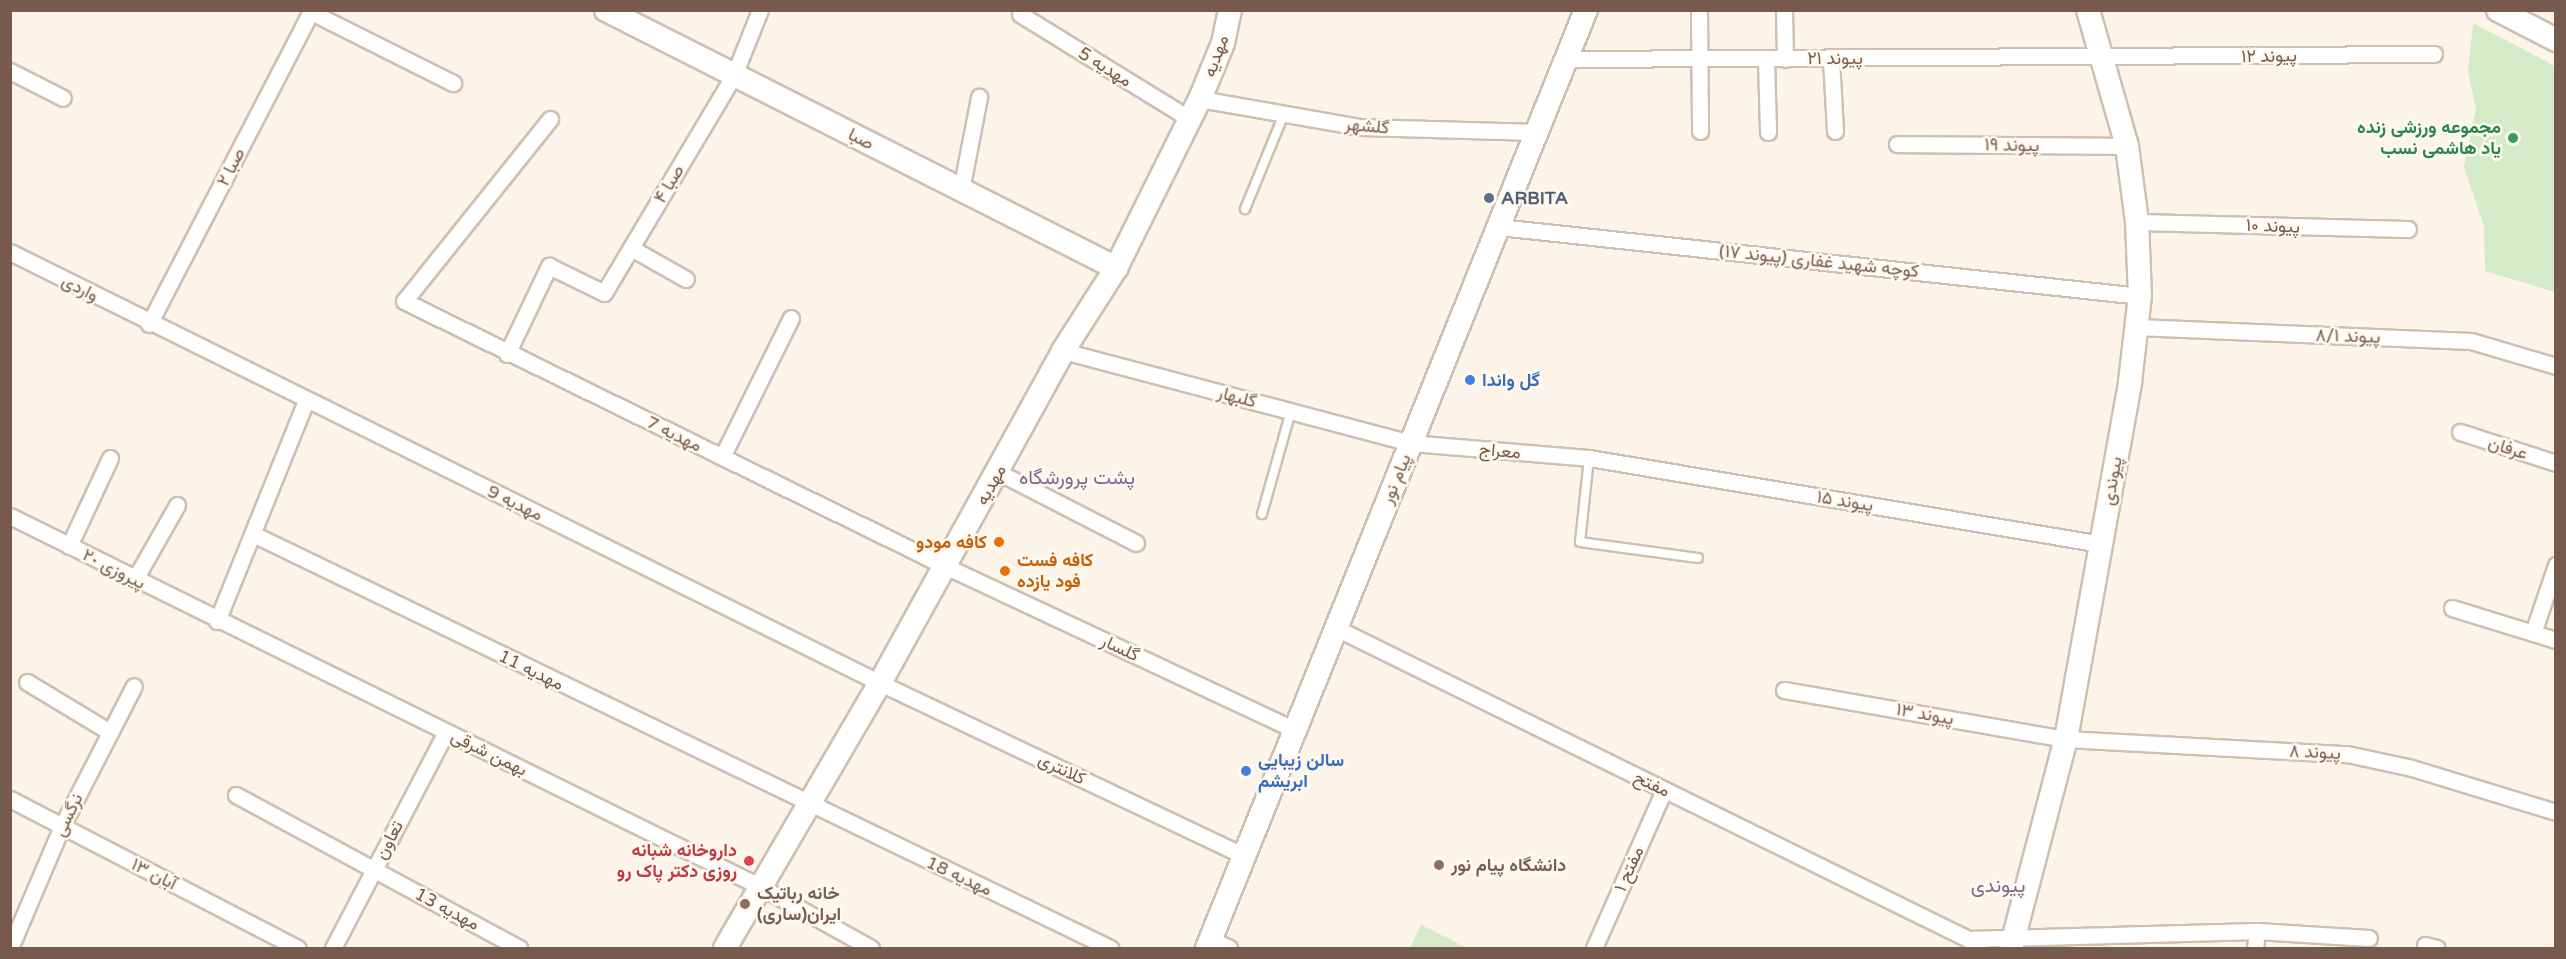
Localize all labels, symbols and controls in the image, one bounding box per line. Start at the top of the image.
street label: مهدیه [1198,32,1234,80]
street label: مهدیه 5 [1074,42,1136,92]
street label: پیوند ۱۲ [2241,45,2297,67]
street label: پیوند ۲۱ [1807,47,1863,69]
street label: گلشهر [1344,113,1390,139]
place label: مجموعه ورزشی زنده یاد هاشمی نسب [2357,117,2501,160]
street label: صبا [845,123,877,155]
marker: مجموعه ورزشی زنده یاد هاشمی نسب [2506,131,2520,145]
street label: پیوند ۱۹ [1984,134,2040,156]
street label: صبا ۲ [212,144,250,190]
street label: صبا ۴ [649,161,689,207]
place label: ARBITA [1501,187,1568,209]
marker: ARBITA [1482,191,1496,205]
street label: پیوند ۱۰ [2246,214,2300,238]
street label: کوچه شهید غفاری (پیوند ۱۷) [1718,240,1920,282]
street label: واردی [58,270,102,306]
street label: پیوند ۸/۱ [2315,324,2381,348]
place label: گل واندا [1482,369,1540,391]
marker: گل واندا [1463,373,1477,387]
street label: گلبهار [1215,381,1259,413]
street label: مهدیه 7 [643,411,705,457]
street label: عرفان [2486,432,2530,464]
street label: معراج [1478,438,1522,464]
street label: پیام نور [1376,451,1416,507]
street label: پیوندی [2097,455,2127,507]
street label: مهدیه [971,461,1011,509]
district label: پشت پرورشگاه [1019,466,1135,490]
street label: مهدیه 9 [484,480,546,526]
street label: پیوند ۱۵ [1815,486,1875,516]
place label: کافه مودو [916,531,987,553]
marker: کافه مودو [992,535,1006,549]
street label: پیروزی ٢٠ [79,544,149,594]
place label: کافه فست فود یازده [1017,550,1093,592]
marker: کافه فست فود یازده [998,564,1012,578]
street label: گلسار [1097,630,1143,666]
street label: مهدیه 11 [495,645,567,695]
street label: پیوند ۱۳ [1894,698,1956,730]
street label: بهمن شرقی [447,725,531,781]
street label: پیوند ۸ [2289,740,2341,764]
street label: کلانتری [1035,748,1089,790]
place label: سالن زیبایی ابریشم [1258,750,1344,792]
marker: سالن زیبایی ابریشم [1239,764,1253,778]
street label: مفتح [1630,766,1674,802]
street label: نرگسی [48,790,88,840]
street label: تعاون [370,817,408,863]
place label: داروخانه شبانه روزی دکتر پاک رو [617,840,737,882]
street label: مفتح ۱ [1610,843,1648,895]
street label: مهدیه 18 [923,851,995,901]
street label: ۱۳ آبان [128,853,180,895]
marker: داروخانه شبانه روزی دکتر پاک رو [742,854,756,868]
place label: دانشگاه پیام نور [1451,854,1566,876]
marker: دانشگاه پیام نور [1432,858,1446,872]
district label: پیوندی [1971,874,2025,898]
street label: مهدیه 13 [411,883,483,935]
place label: خانه رباتیک ایران(ساری) [757,883,841,926]
marker: خانه رباتیک ایران(ساری) [738,897,752,911]

